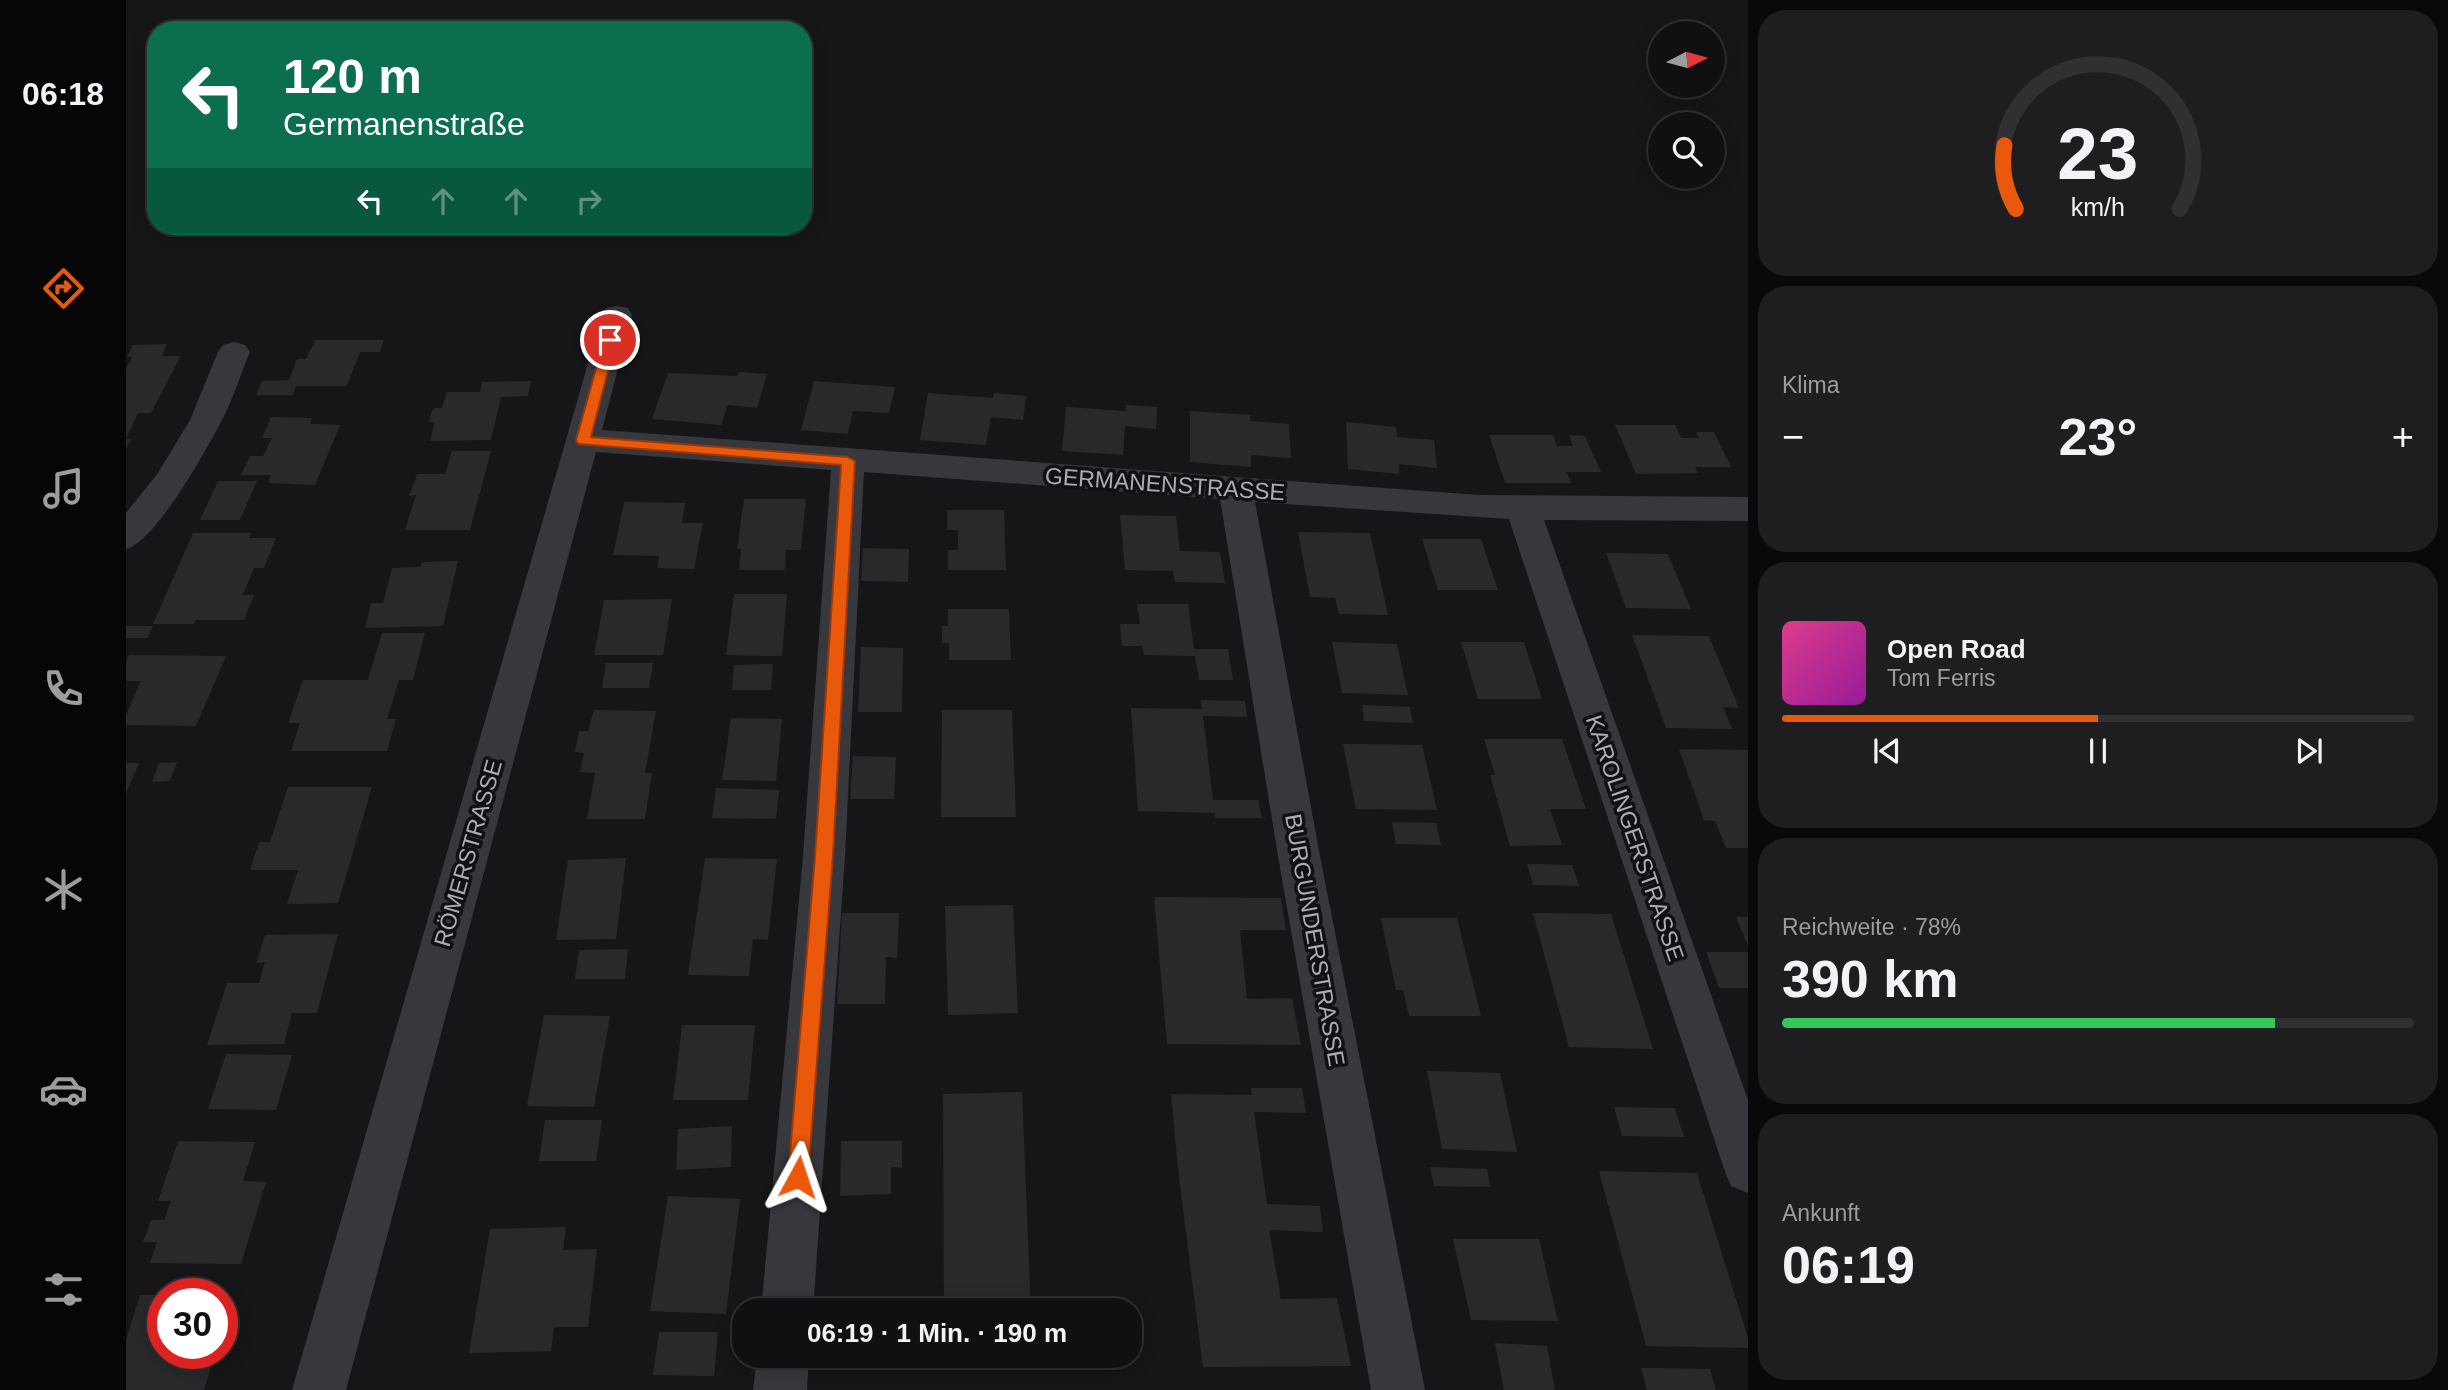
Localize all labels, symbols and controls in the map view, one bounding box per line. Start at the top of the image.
north arrow [1648,21,1726,98]
map controls [1648,21,1725,189]
icon: left [168,49,259,140]
text: 120 m [283,49,422,103]
text: 06:18 [22,76,104,112]
text: Germanenstraße [283,106,525,142]
button: search [1648,112,1725,189]
text: 23 [2058,113,2138,194]
icon: left [351,182,389,220]
icon: ahead [424,182,462,220]
icon: ahead [497,182,535,220]
icon: right [570,182,608,220]
text: km/h [2071,193,2125,221]
icon: directions [39,264,88,313]
pin [580,310,640,370]
icon: arrive [591,321,629,359]
text: Klima [1782,372,1840,398]
text: 23° [2059,408,2137,466]
text: − [1782,416,1804,458]
text: + [2392,416,2414,458]
street label: GERMANENSTRASSE [1044,463,1286,505]
icon: music [39,464,88,513]
text: Open Road [1887,634,2026,664]
icon: phone [39,664,88,713]
text: Tom Ferris [1887,665,1996,691]
street label: KAROLINGERSTRASSE [1581,712,1689,964]
icon: previous [1868,732,1906,770]
icon: pause [2079,732,2117,770]
icon: next [2290,732,2328,770]
street label: RÖMERSTRASSE [429,757,507,949]
street label: BURGUNDERSTRASSE [1280,812,1350,1068]
icon: climate [39,865,88,914]
text: Reichweite · 78% [1782,914,1961,940]
text: 390 km [1782,950,1958,1008]
icon: car [39,1065,88,1114]
position arrow [761,1140,835,1214]
text: Ankunft [1782,1200,1860,1226]
text: 06:19 [1782,1236,1915,1294]
icon: filters [39,1265,88,1314]
speed limit sign: 30 [147,1278,238,1369]
text: 06:19 · 1 Min. · 190 m [807,1318,1067,1348]

